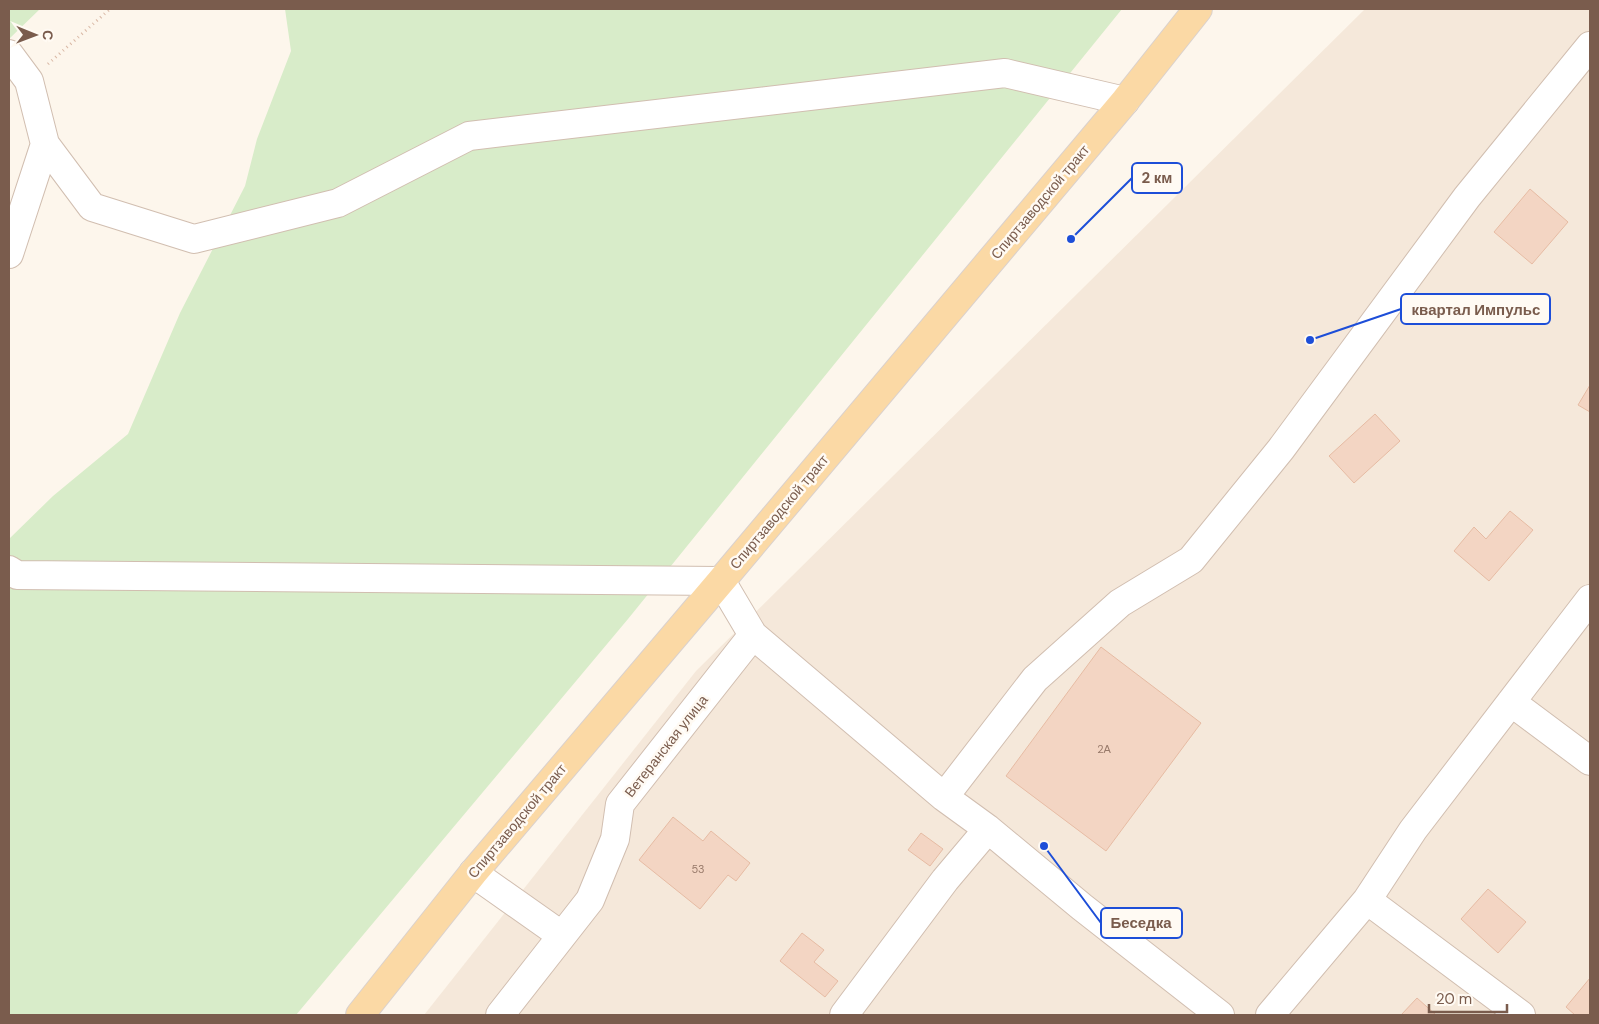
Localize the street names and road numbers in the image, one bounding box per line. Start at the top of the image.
street label: Спиртзаводской тракт [987,141,1093,263]
street label: Спиртзаводской тракт [726,451,832,573]
street label: Ветеранская улица [620,691,712,801]
street label: Спиртзаводской тракт [464,760,570,882]

